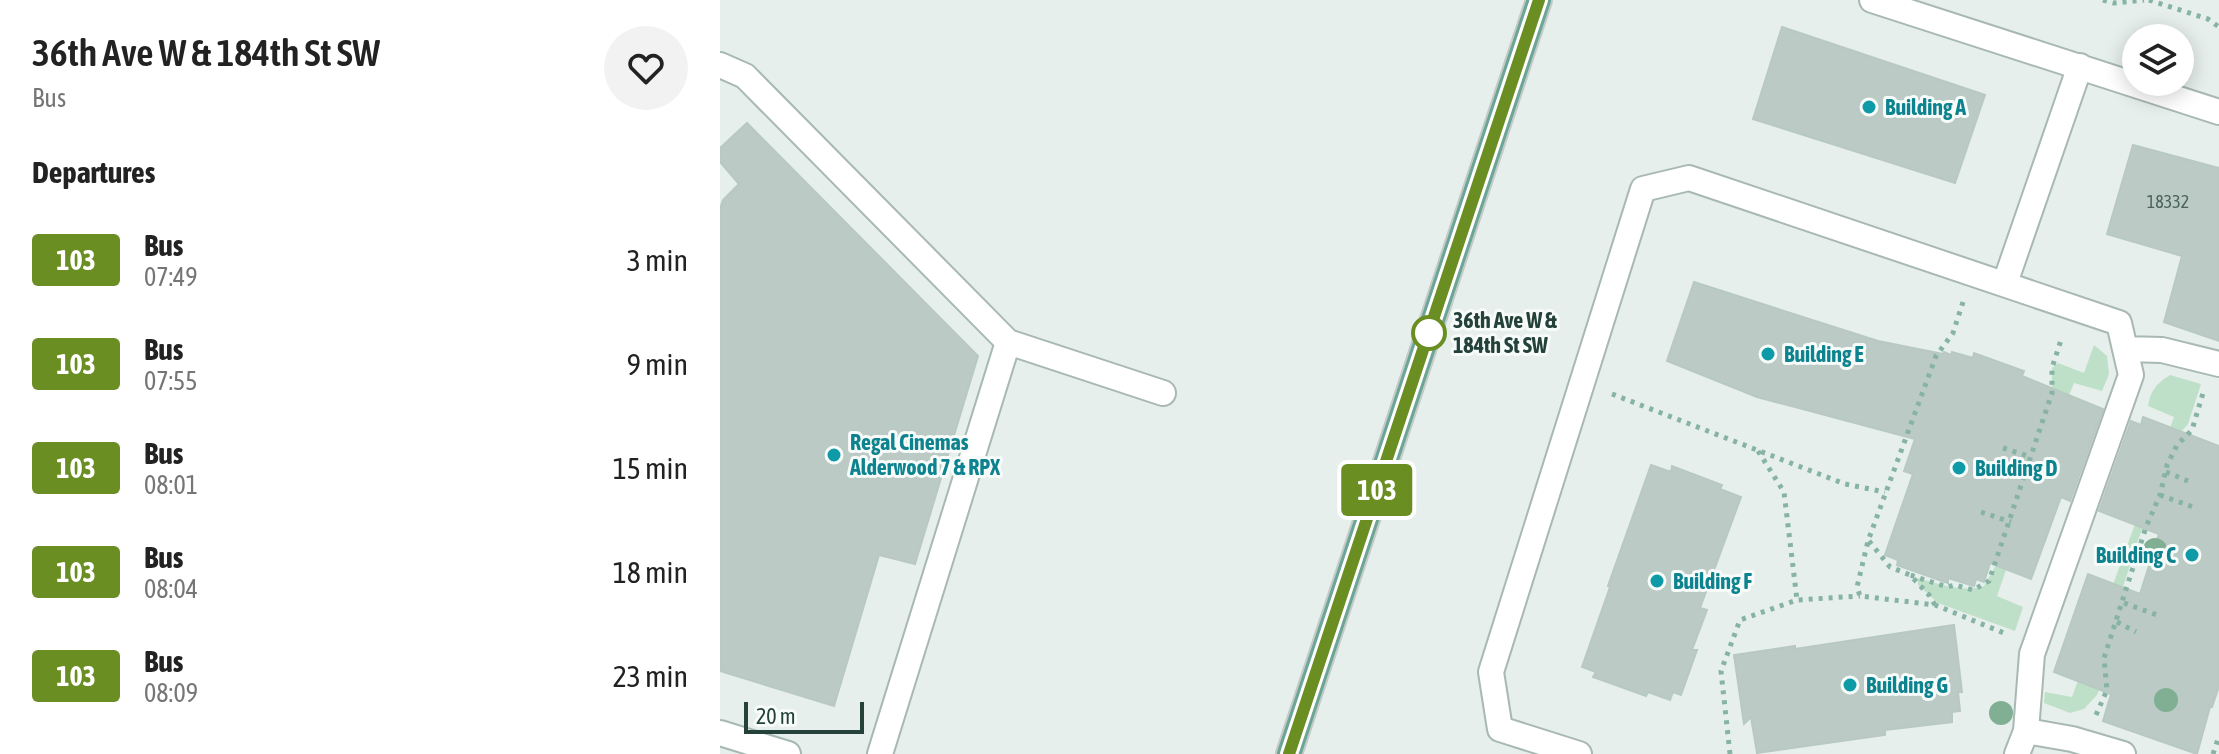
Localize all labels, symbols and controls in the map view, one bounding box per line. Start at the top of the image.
map controls [2122,24,2194,96]
button: layers [2122,24,2194,96]
button: heart [604,26,688,110]
text: 36th Ave W & 184th St SW [32,31,380,74]
text: Bus [32,83,66,113]
place label: Building A [1885,94,1966,120]
marker: Building A [1860,98,1878,116]
text: Departures [32,155,155,189]
house number: 18332 [2147,191,2189,212]
text: Bus [144,228,183,262]
text: 3 min [627,243,688,277]
text: 103 [56,244,96,276]
text: 07:49 [144,262,198,292]
place label: 36th Ave W & 184th St SW [1453,307,1557,358]
marker: 36th Ave W & 184th St SW [1412,316,1446,350]
text: Bus [144,332,183,366]
place label: Building E [1784,341,1864,367]
marker: Building E [1759,345,1777,363]
text: 9 min [627,347,688,381]
text: 103 [56,348,96,380]
text: 07:55 [144,366,198,396]
place label: Regal Cinemas Alderwood 7 & RPX [849,429,1001,480]
text: Bus [144,436,183,470]
marker: Regal Cinemas Alderwood 7 & RPX [825,446,843,464]
text: 15 min [613,451,688,485]
text: 103 [56,452,96,484]
place label: Building D [1975,455,2058,481]
marker: Building D [1950,459,1968,477]
line badge: 103 [1331,464,1423,516]
text: 08:01 [144,470,198,500]
text: 103 [1357,474,1397,506]
text: Bus [144,540,183,574]
place label: Building C [2096,542,2176,568]
marker: Building C [2183,546,2201,564]
text: 18 min [613,555,688,589]
text: 103 [56,556,96,588]
place label: Building F [1673,568,1752,594]
marker: Building F [1648,572,1666,590]
text: 08:04 [144,574,198,604]
text: Bus [144,644,183,678]
text: 23 min [613,659,688,693]
text: 103 [56,660,96,692]
place label: Building G [1866,672,1948,698]
marker: Building G [1841,676,1859,694]
text: 08:09 [144,678,198,708]
scale bar [744,698,864,734]
text: 20 m [756,703,796,729]

